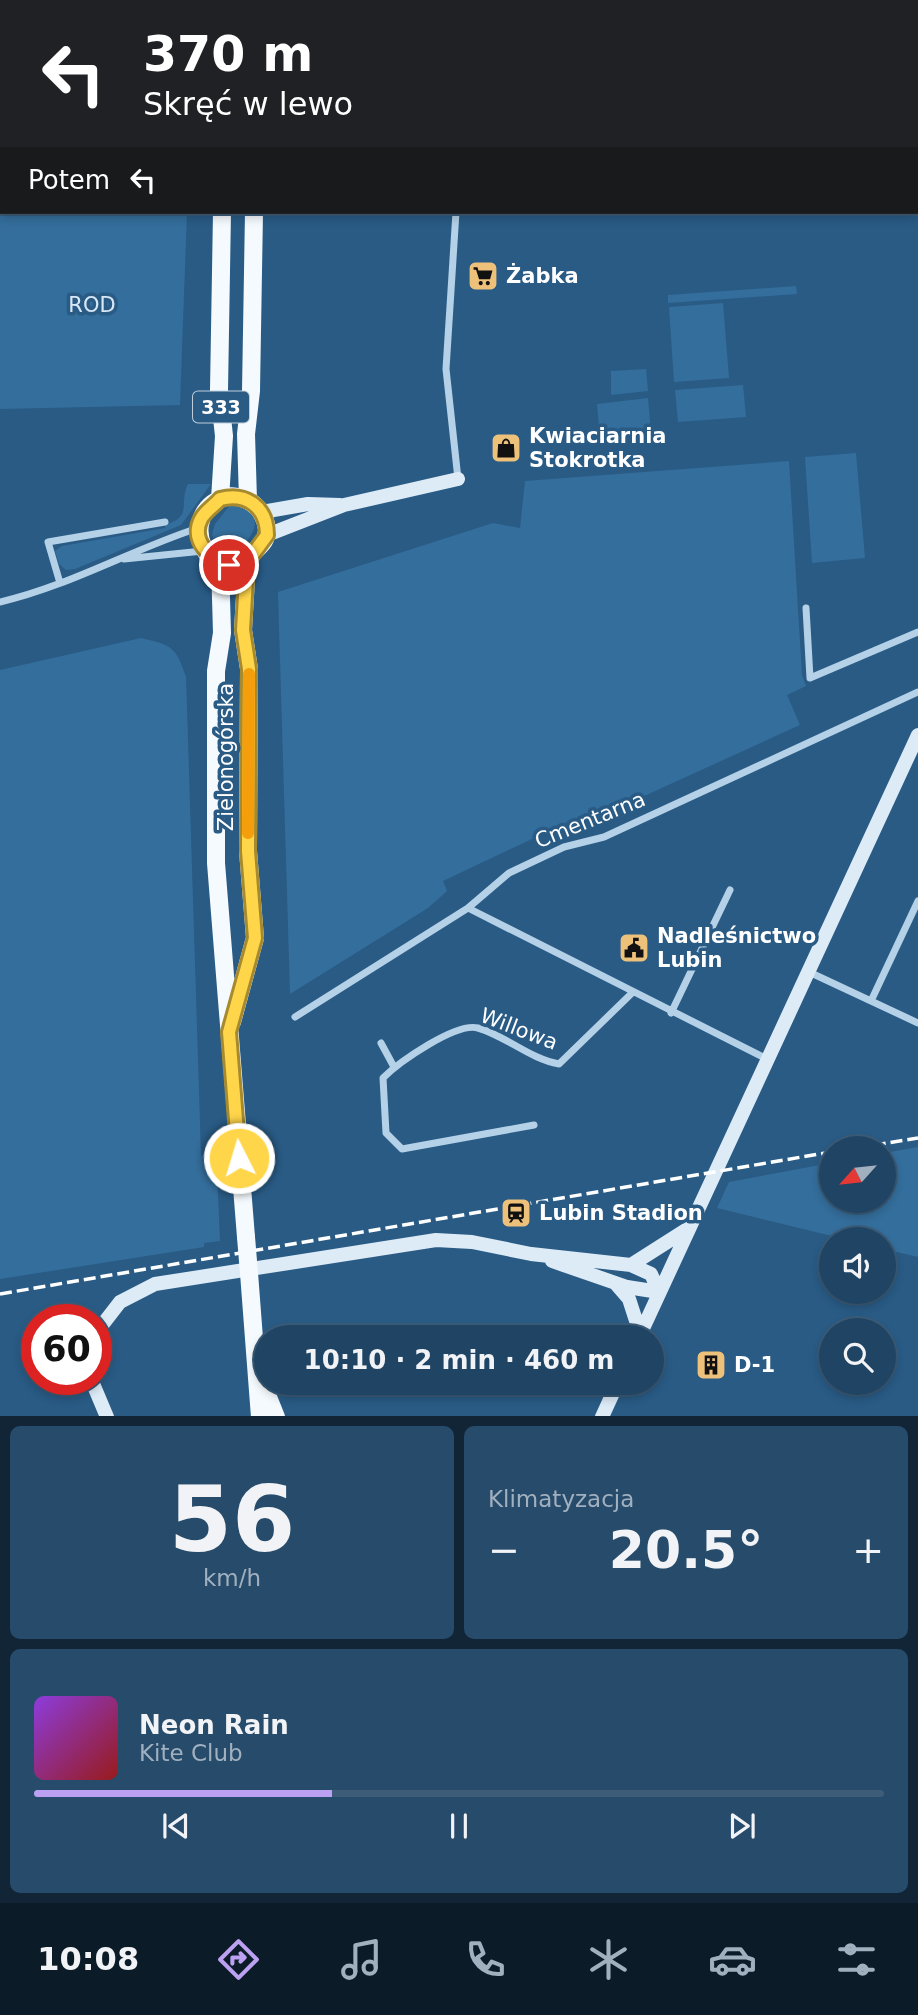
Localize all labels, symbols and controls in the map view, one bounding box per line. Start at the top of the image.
text: 370 m [143,26,313,83]
icon: left [28,28,119,119]
text: Skręć w lewo [143,85,353,123]
icon: left [124,161,162,199]
text: Potem [28,165,110,195]
supermarket icon: Żabka [466,259,500,293]
place label: Żabka [506,263,579,288]
park label: ROD [68,293,116,317]
road number: 333 [193,392,249,422]
place label: Kwiaciarnia Stokrotka [529,424,667,472]
shop icon: Kwiaciarnia Stokrotka [489,431,523,465]
pin [199,535,259,595]
icon: arrive [210,546,248,584]
street label: Zielonogórska [214,683,238,831]
street label: Cmentarna [531,787,649,853]
place label: Nadleśnictwo Lubin [657,924,816,972]
public building icon: Nadleśnictwo Lubin [617,931,651,965]
street label: Willowa [477,1003,561,1055]
position arrow [202,1121,276,1195]
north arrow [819,1136,896,1213]
map controls [819,1136,896,1395]
station icon: Lubin Stadion [499,1196,533,1230]
place label: Lubin Stadion [539,1201,703,1225]
button: sound [819,1227,896,1304]
speed limit sign: 60 [21,1304,112,1395]
button: search [819,1318,896,1395]
text: 10:10 · 2 min · 460 m [304,1345,614,1375]
building icon: D-1 [694,1348,728,1382]
place label: D-1 [734,1353,775,1377]
text: 56 [169,1467,295,1572]
text: Klimatyzacja [488,1486,634,1512]
text: 20.5° [609,1520,763,1580]
text: − [488,1528,520,1572]
text: + [852,1528,884,1572]
text: km/h [203,1565,261,1591]
text: Neon Rain [139,1710,289,1740]
text: Kite Club [139,1740,243,1766]
icon: previous [157,1807,195,1845]
icon: pause [440,1807,478,1845]
icon: next [723,1807,761,1845]
icon: directions [214,1935,263,1984]
icon: music [337,1935,386,1984]
icon: phone [461,1935,510,1984]
icon: climate [584,1935,633,1984]
icon: car [708,1935,757,1984]
icon: filters [832,1935,881,1984]
text: 10:08 [37,1940,139,1978]

